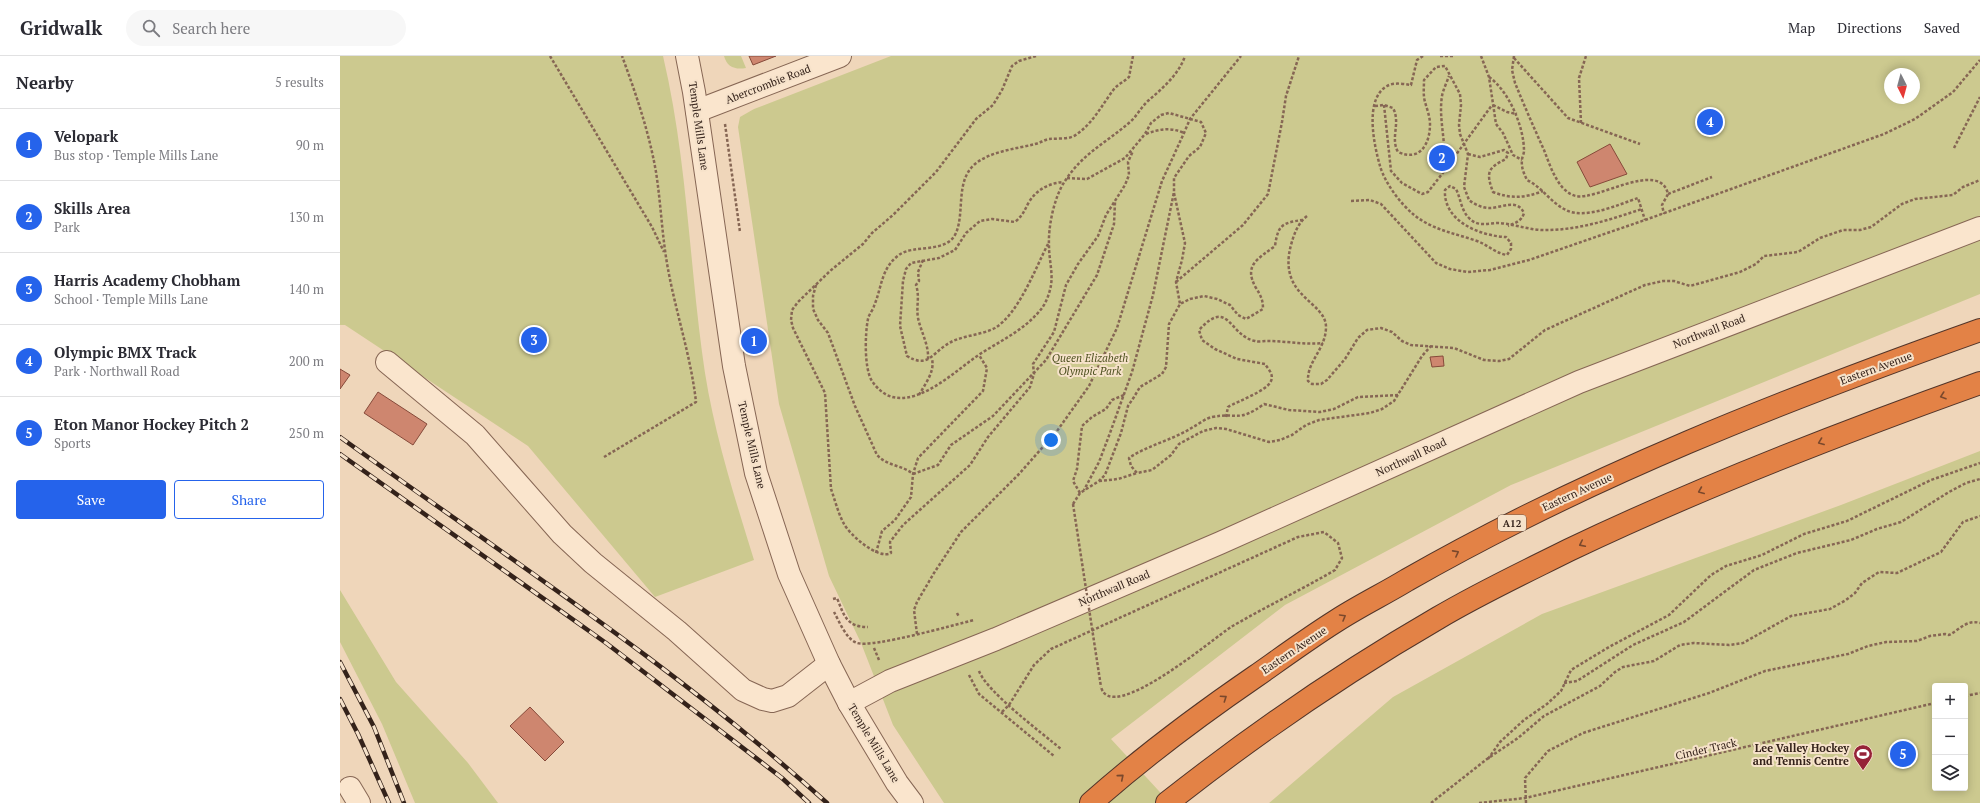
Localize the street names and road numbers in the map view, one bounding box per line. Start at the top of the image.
street label: Abercrombie Road [723,61,813,107]
street label: Temple Mills Lane [686,81,712,172]
street label: Northwall Road [1671,311,1747,351]
street label: Eastern Avenue [1838,348,1914,388]
street label: Temple Mills Lane [735,400,769,491]
street label: Northwall Road [1373,435,1449,479]
street label: Eastern Avenue [1540,469,1615,514]
road number: A12 [1498,515,1526,531]
street label: Northwall Road [1076,567,1152,609]
street label: Eastern Avenue [1259,623,1330,677]
street label: Temple Mills Lane [845,701,903,785]
street label: Cinder Track [1674,735,1738,763]

